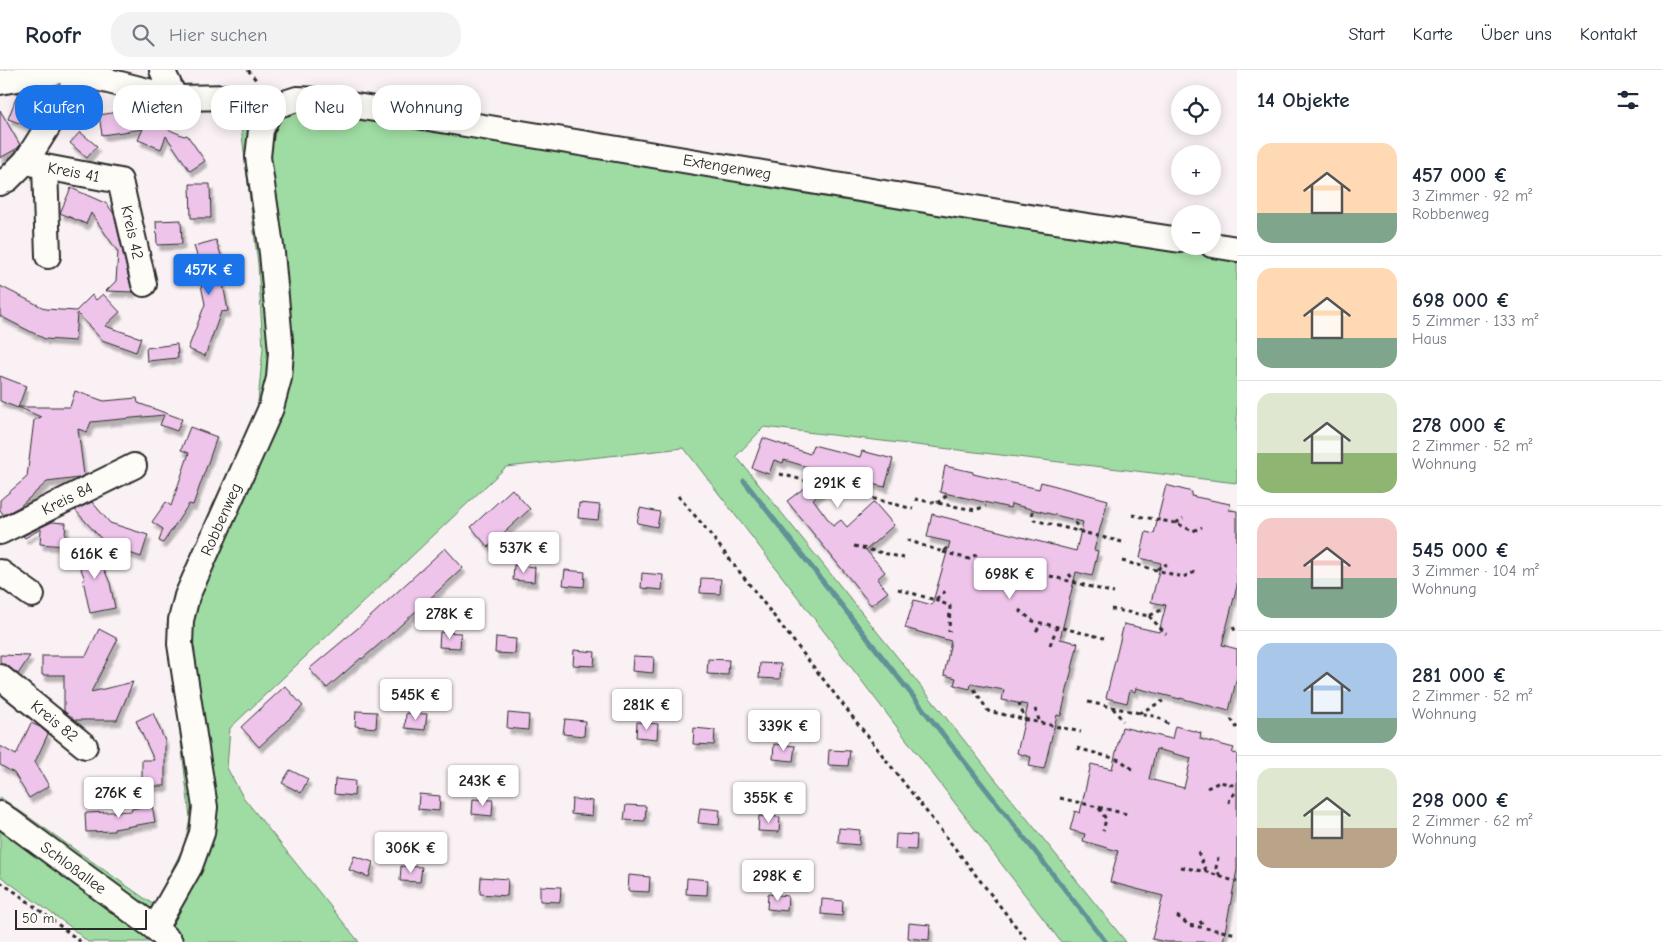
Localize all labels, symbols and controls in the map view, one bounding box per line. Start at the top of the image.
search box [111,12,461,57]
text: Roofr [25,21,81,49]
icon: search [129,21,157,49]
text: Hier suchen [169,24,268,46]
text: Start [1348,24,1385,45]
text: Karte [1413,24,1453,45]
text: Über uns [1481,24,1552,45]
text: Kontakt [1580,24,1637,45]
chip: Kaufen [15,85,103,130]
chip: Mieten [113,85,201,130]
chip: Filter [211,85,286,130]
chip: Neu [296,85,362,130]
chip: Wohnung [372,85,481,130]
map controls [1171,85,1221,255]
button: locate [1171,85,1221,135]
icon: filters [1614,86,1642,114]
text: 14 Objekte [1257,88,1350,112]
button: + [1171,145,1221,195]
street label: Extengenweg [682,151,773,183]
street label: Kreis 41 [46,159,101,186]
icon: home [1297,163,1357,223]
text: 457 000 € [1412,163,1508,187]
text: 3 Zimmer · 92 m² [1412,187,1532,205]
street label: Kreis 42 [117,204,147,261]
button: − [1171,205,1221,255]
text: Robbenweg [1412,205,1490,223]
pin: 457K € [168,254,250,296]
text: 457K € [185,261,233,279]
icon: home [1297,288,1357,348]
text: 698 000 € [1412,288,1510,312]
text: 5 Zimmer · 133 m² [1412,312,1538,330]
text: Haus [1412,330,1447,348]
icon: home [1297,413,1357,473]
text: 278 000 € [1412,413,1507,437]
text: 2 Zimmer · 52 m² [1412,437,1533,455]
text: Wohnung [1412,455,1477,473]
pin: 291K € [797,466,879,509]
text: 291K € [814,474,862,492]
street label: Kreis 84 [39,479,96,519]
street label: Robbenweg [197,480,245,559]
pin: 537K € [483,532,565,574]
pin: 616K € [54,538,136,580]
icon: home [1297,538,1357,598]
text: 545 000 € [1412,538,1510,562]
text: 537K € [499,539,549,557]
text: 616K € [71,545,119,563]
pin: 698K € [969,558,1051,600]
text: 3 Zimmer · 104 m² [1412,562,1539,580]
text: 698K € [985,565,1035,583]
text: Wohnung [1412,580,1477,598]
pin: 278K € [409,598,491,640]
text: 278K € [426,605,474,623]
icon: home [1297,663,1357,723]
text: 281 000 € [1412,663,1507,687]
pin: 545K € [375,678,457,721]
text: 545K € [391,686,441,704]
text: 2 Zimmer · 52 m² [1412,687,1533,705]
pin: 281K € [606,688,688,731]
text: 281K € [623,696,671,714]
street label: Kreis 82 [27,697,82,746]
text: Wohnung [1412,705,1477,723]
pin: 339K € [743,710,825,752]
text: 339K € [759,717,809,735]
pin: 243K € [442,764,524,807]
text: 243K € [459,772,507,790]
pin: 276K € [78,776,160,819]
pin: 355K € [728,782,810,824]
text: 276K € [95,784,143,802]
icon: home [1297,788,1357,848]
text: 298 000 € [1412,788,1510,812]
text: 355K € [744,789,794,807]
text: 2 Zimmer · 62 m² [1412,812,1533,830]
text: Wohnung [1412,830,1477,848]
pin: 306K € [370,832,452,874]
street label: Schloßallee [37,838,110,898]
text: 306K € [385,839,437,857]
pin: 298K € [737,860,819,902]
text: 298K € [753,867,803,885]
scale bar [15,907,148,930]
text: 50 m [22,910,54,927]

